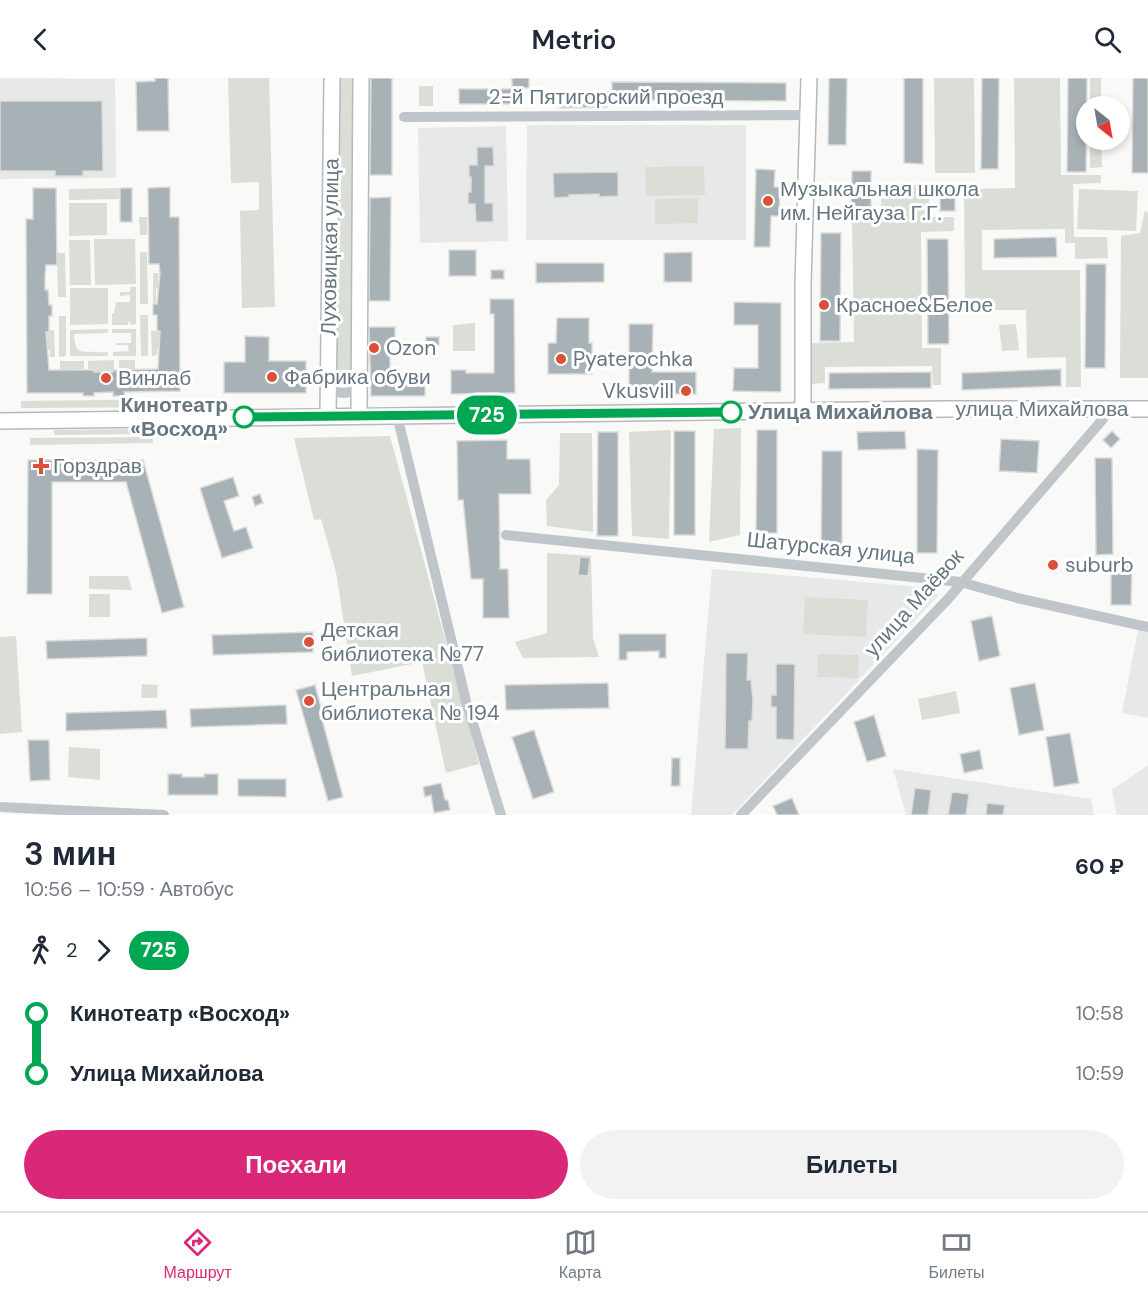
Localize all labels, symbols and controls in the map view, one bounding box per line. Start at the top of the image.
text: Metrio [532,22,616,57]
icon: back [24,23,57,56]
icon: search [1091,23,1124,56]
street label: 2-й Пятигорский проезд [488,83,724,111]
north arrow [1076,96,1130,150]
map controls [1076,96,1130,150]
street label: Луховицкая улица [314,158,346,336]
place label: Музыкальная школа им. Нейгауза Г.Г. [780,175,979,227]
marker: Музыкальная школа им. Нейгауза Г.Г. [761,194,775,208]
place label: Красное&Белое [836,291,993,319]
marker: Красное&Белое [817,298,831,312]
place label: Ozon [386,334,436,362]
marker: Ozon [367,341,381,355]
place label: Pyaterochka [573,345,693,373]
marker: Pyaterochka [554,352,568,366]
place label: Фабрика обуви [284,363,431,391]
place label: Винлаб [118,364,191,392]
marker: Фабрика обуви [265,370,279,384]
marker: Винлаб [99,371,113,385]
place label: Vkusvill [602,377,674,405]
marker: Vkusvill [679,384,693,398]
place label: Кинотеатр «Восход» [121,391,228,443]
street label: улица Михайлова [956,395,1129,423]
line badge: 725 [452,396,522,434]
place label: Улица Михайлова [748,398,933,426]
text: 725 [469,401,505,429]
marker: Улица Михайлова [720,401,742,423]
marker: Кинотеатр «Восход» [233,406,255,428]
place label: Горздрав [53,452,142,480]
marker: Горздрав [34,459,48,473]
street label: Шатурская улица [746,525,917,571]
street label: улица Маёвок [858,542,971,663]
place label: suburb [1065,551,1134,579]
marker: suburb [1046,558,1060,572]
place label: Детская библиотека №77 [321,616,484,668]
marker: Детская библиотека №77 [302,635,316,649]
place label: Центральная библиотека № 194 [321,675,500,727]
marker: Центральная библиотека № 194 [302,694,316,708]
text: 3 мин [24,832,116,875]
text: 60 ₽ [1075,852,1124,881]
text: 10:56 – 10:59 · Автобус [24,876,234,902]
icon: walk [24,934,57,967]
icon: forward [87,934,120,967]
text: 725 [141,936,177,964]
text: 2 [66,937,78,963]
text: Кинотеатр «Восход» [70,999,290,1028]
text: 10:58 [1076,1000,1124,1026]
text: Улица Михайлова [70,1059,263,1088]
text: 10:59 [1076,1060,1124,1086]
button: Поехали [24,1130,568,1199]
button: Билеты [580,1130,1124,1199]
tab: Маршрут [164,1226,232,1283]
tab: Карта [559,1226,602,1283]
tab: Билеты [929,1226,984,1283]

